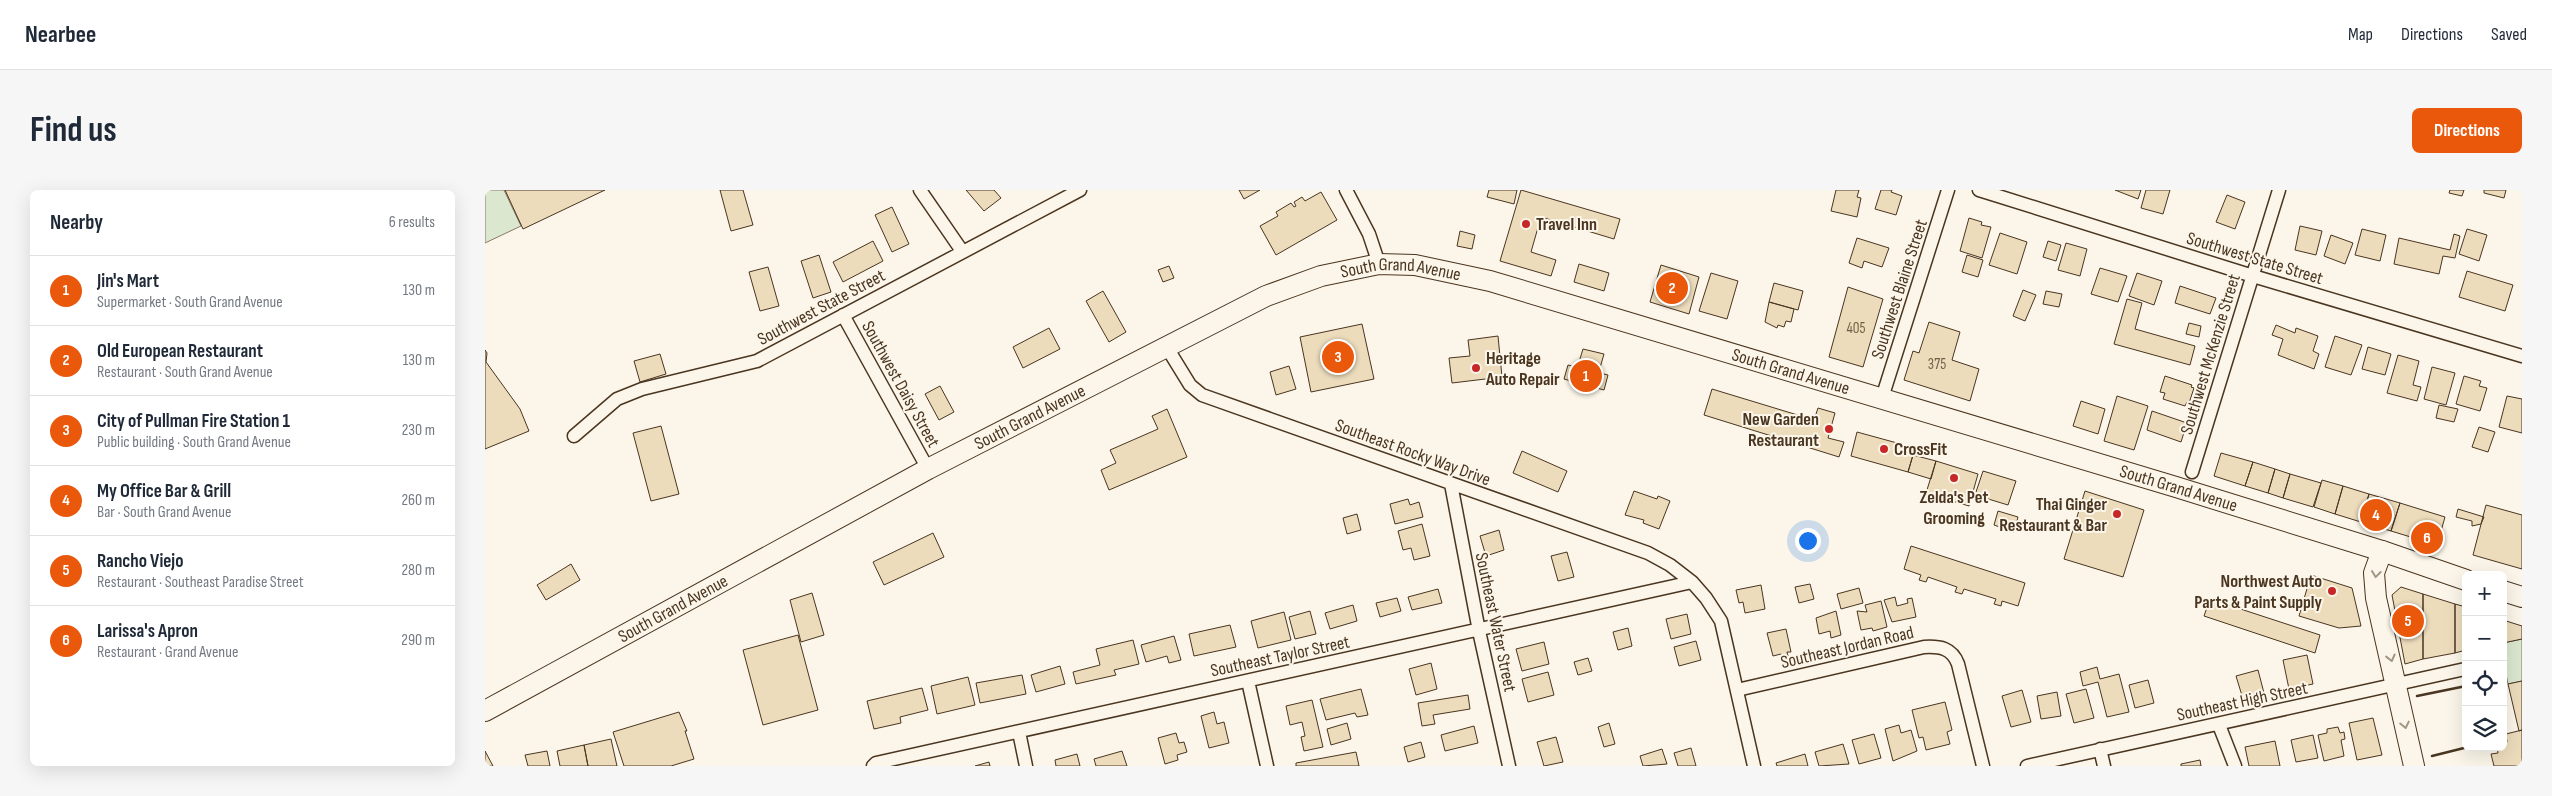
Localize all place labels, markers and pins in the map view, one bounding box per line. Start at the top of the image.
place label: Travel Inn [1536,214,1597,235]
marker: Travel Inn [1520,218,1532,230]
pin: 2 [1656,269,1688,307]
pin: 3 [1322,338,1354,376]
place label: Heritage Auto Repair [1485,348,1560,390]
pin: 1 [1570,357,1602,395]
marker: Heritage Auto Repair [1470,362,1482,374]
place label: New Garden Restaurant [1742,409,1819,451]
marker: New Garden Restaurant [1823,423,1835,435]
place label: CrossFit [1894,439,1947,460]
marker: CrossFit [1878,443,1890,455]
marker: Zelda's Pet Grooming [1948,472,1960,484]
place label: Zelda's Pet Grooming [1920,487,1989,529]
place label: Thai Ginger Restaurant & Bar [1999,494,2107,536]
pin: 4 [2360,496,2392,534]
marker: Thai Ginger Restaurant & Bar [2111,508,2123,520]
pin: 6 [2411,519,2443,557]
place label: Northwest Auto Parts & Paint Supply [2194,571,2323,613]
marker: Northwest Auto Parts & Paint Supply [2326,585,2338,597]
pin: 5 [2392,602,2424,640]

